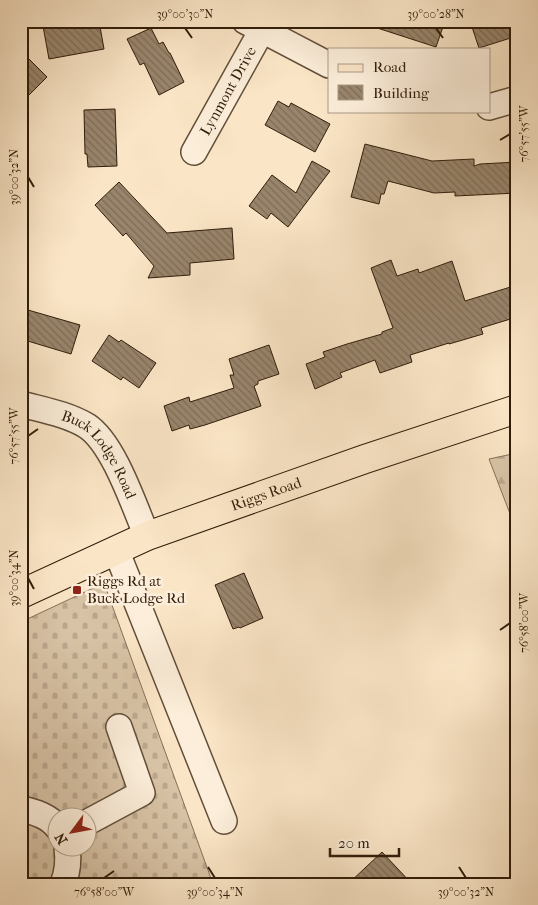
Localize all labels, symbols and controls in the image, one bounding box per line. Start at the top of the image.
text: 39°00'30"N [157,7,213,21]
text: 39°00'28"N [407,7,465,21]
street label: Lynmont Drive [196,43,260,139]
legend [328,48,490,112]
text: Road [373,58,407,76]
text: Building [373,84,430,102]
text: 76°57'55"W [517,104,531,162]
text: 39°00'32"N [7,149,21,205]
text: 76°57'55"W [7,406,21,464]
street label: Buck Lodge Road [59,407,140,502]
street label: Riggs Road [228,473,304,515]
text: 39°00'34"N [7,549,21,607]
place label: Riggs Rd at Buck Lodge Rd [87,572,186,607]
marker: Riggs Rd at Buck Lodge Rd [71,584,83,596]
text: 76°58'00"W [517,592,531,653]
north arrow [48,808,98,858]
scale bar [330,825,399,857]
text: N [51,829,71,848]
text: 20 m [338,834,370,852]
text: 76°58'00"W [74,885,135,899]
text: 39°00'34"N [186,885,244,899]
text: 39°00'32"N [438,885,494,899]

